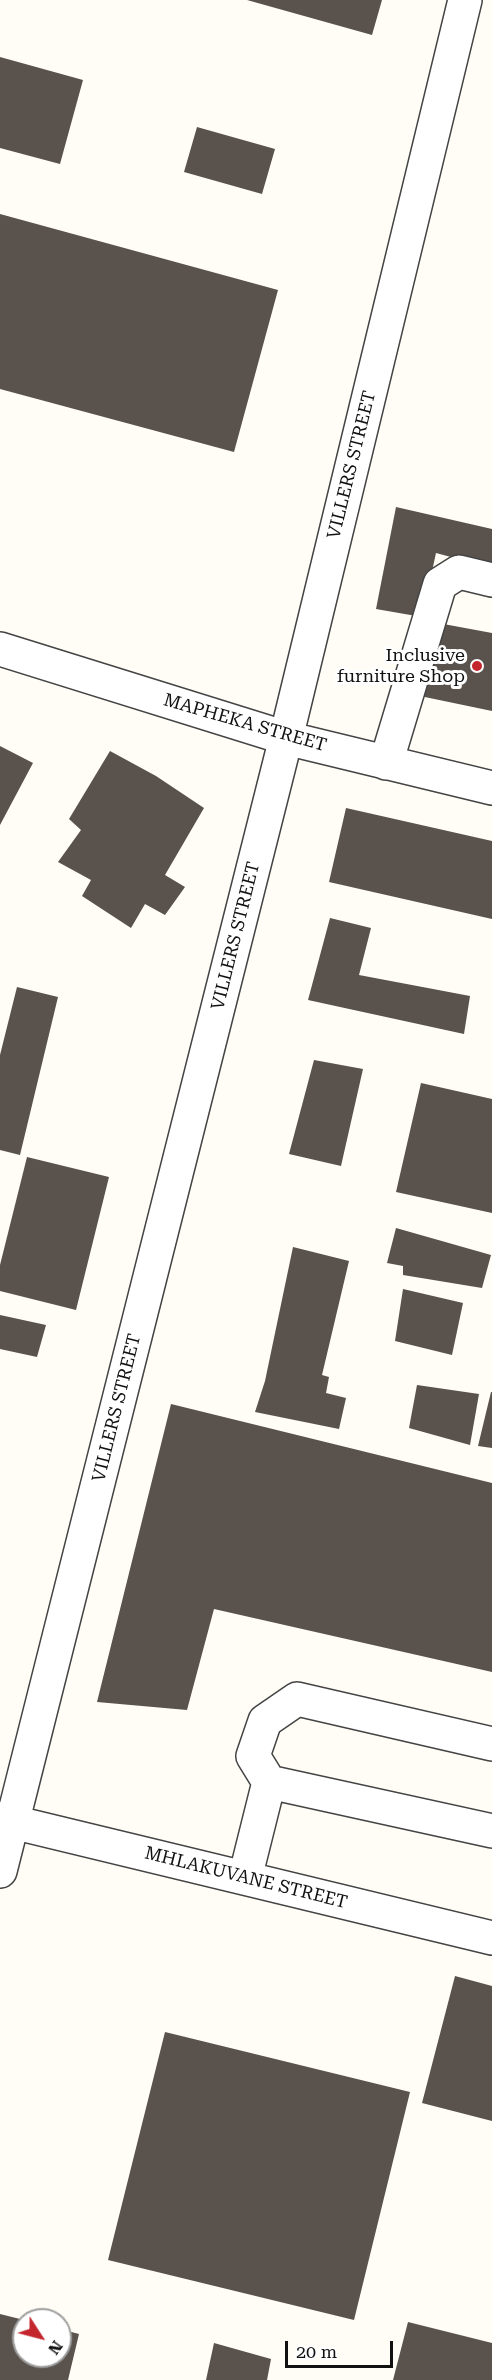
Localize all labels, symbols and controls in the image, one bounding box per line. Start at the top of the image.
street label: VILLERS STREET [323,389,381,541]
place label: Inclusive furniture Shop [337,645,465,688]
marker: Inclusive furniture Shop [470,659,484,673]
street label: MAPHEKA STREET [161,689,329,757]
street label: VILLERS STREET [207,860,265,1012]
street label: VILLERS STREET [88,1332,146,1484]
street label: MHLAKUVANE STREET [142,1842,350,1914]
north arrow [12,2308,72,2368]
scale bar [288,2329,396,2367]
text: N [44,2337,67,2358]
text: 20 m [296,2341,337,2362]

